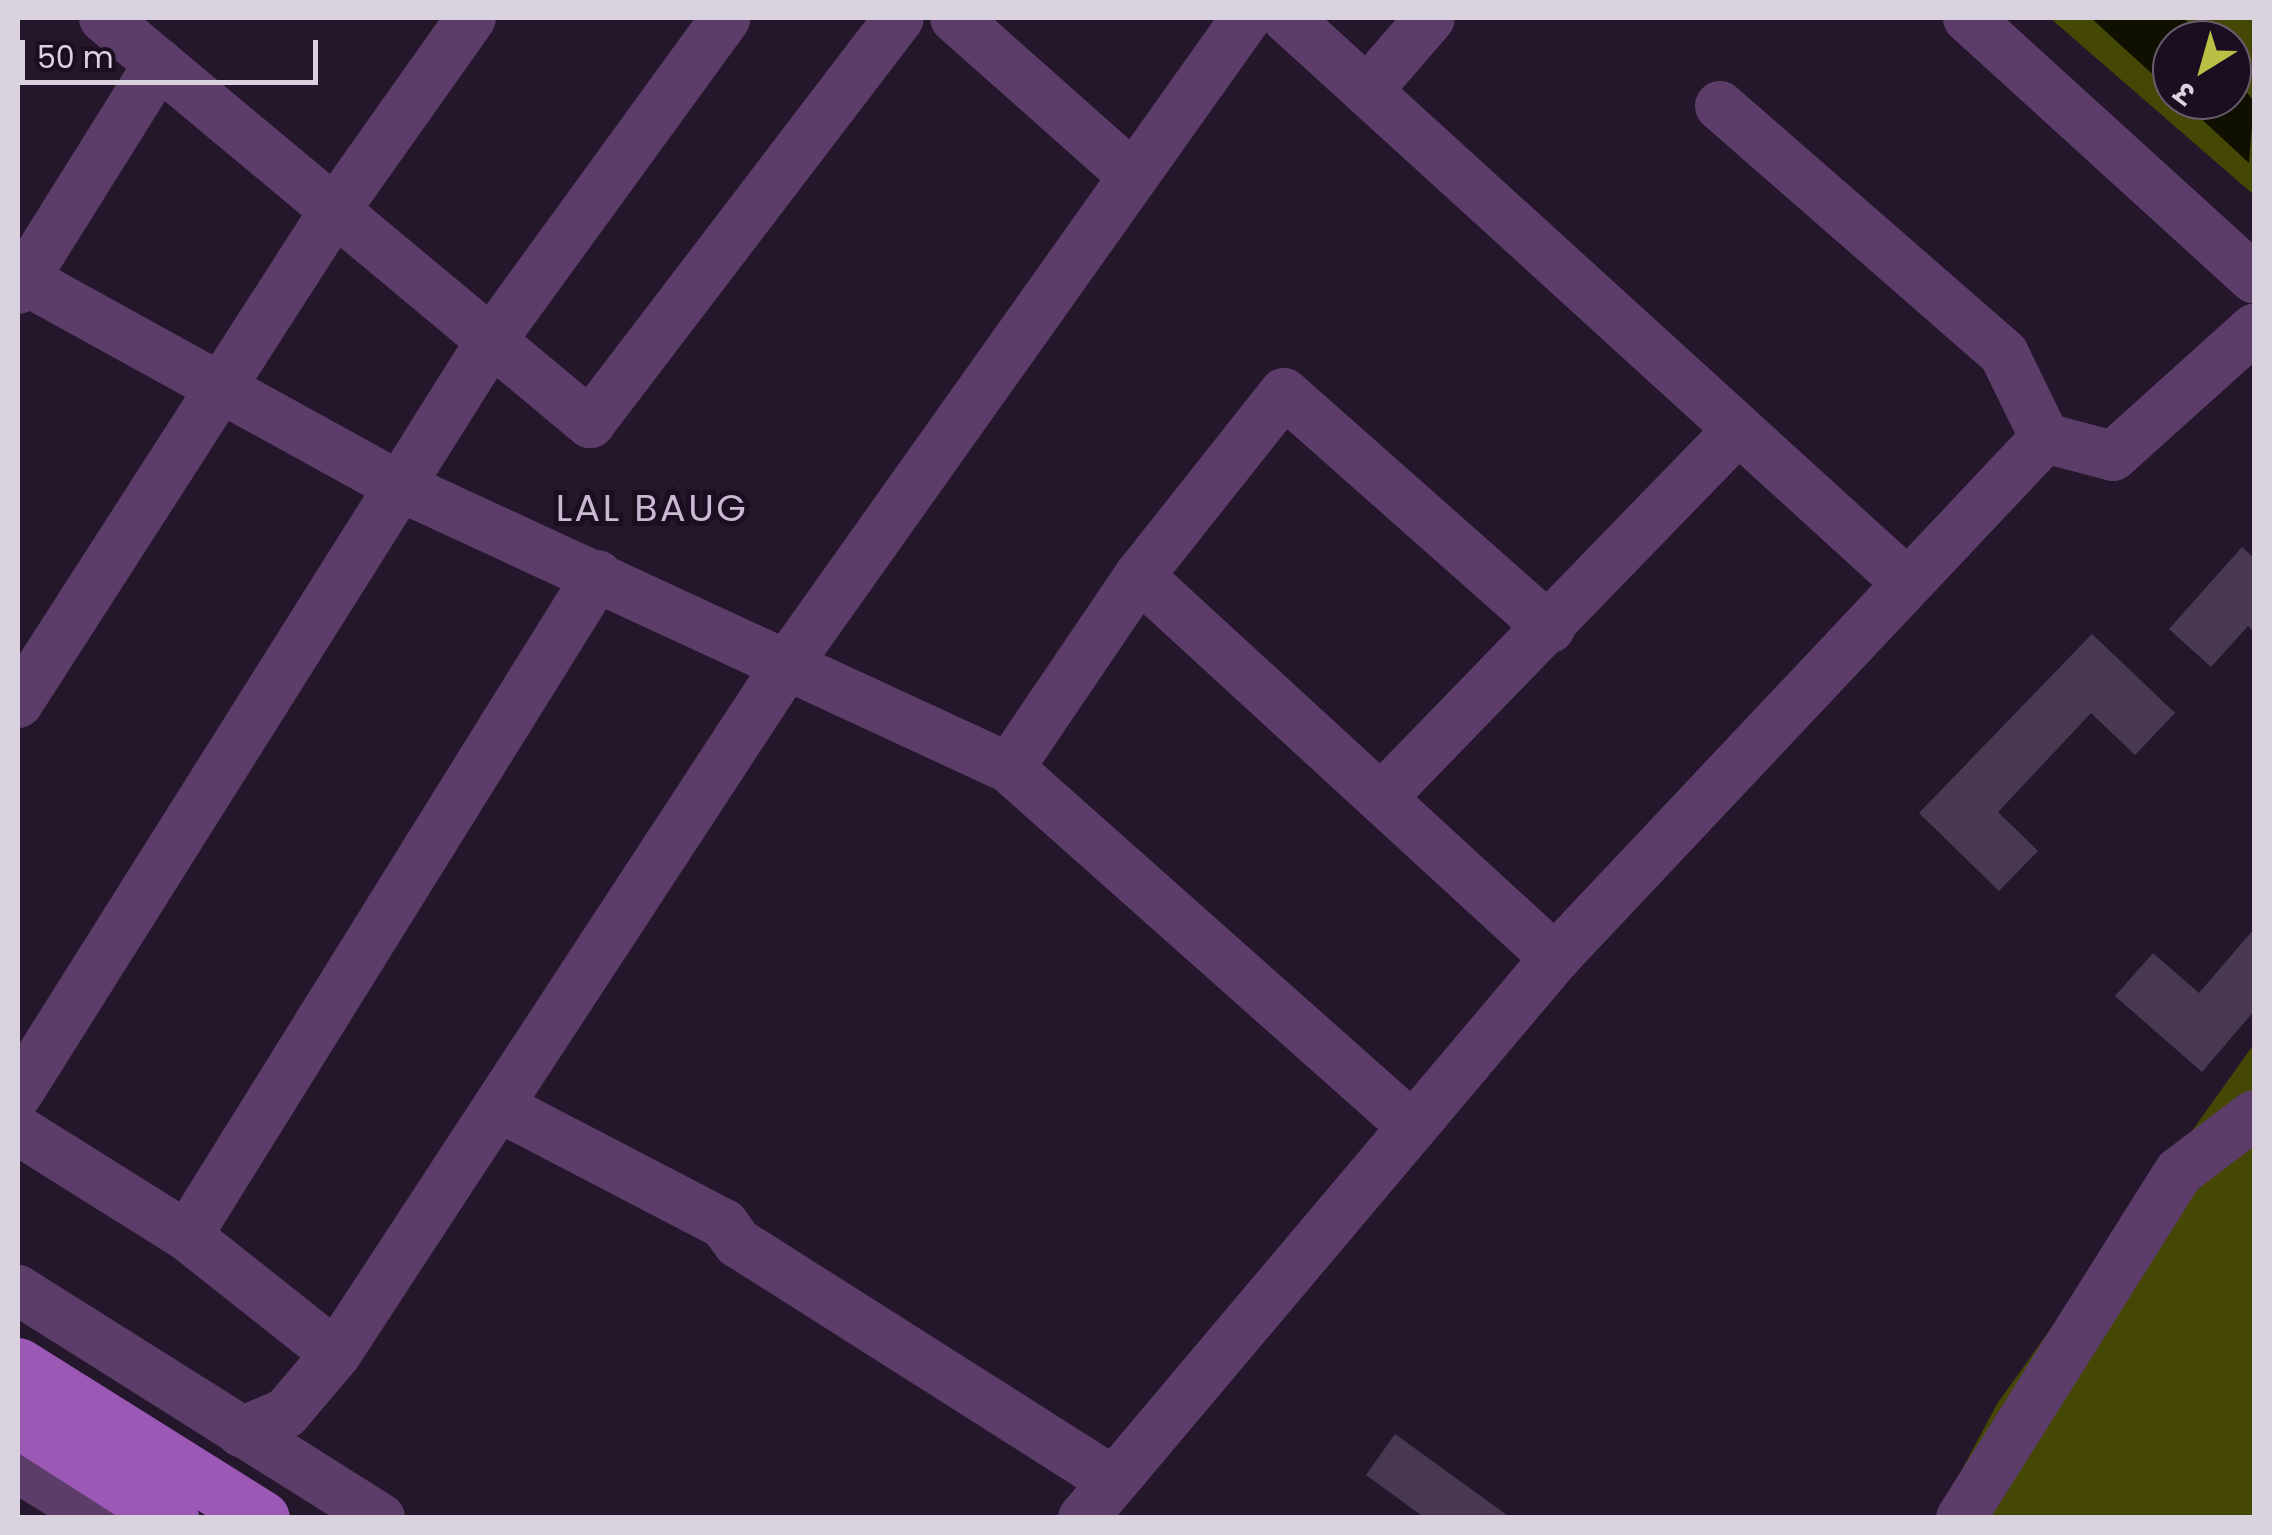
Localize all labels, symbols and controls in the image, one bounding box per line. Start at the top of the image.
scale bar [25,20,322,82]
north arrow [2152,20,2252,120]
text: 50 m [37,36,114,79]
text: उ [2167,72,2203,113]
district label: LAL BAUG [556,485,748,531]

